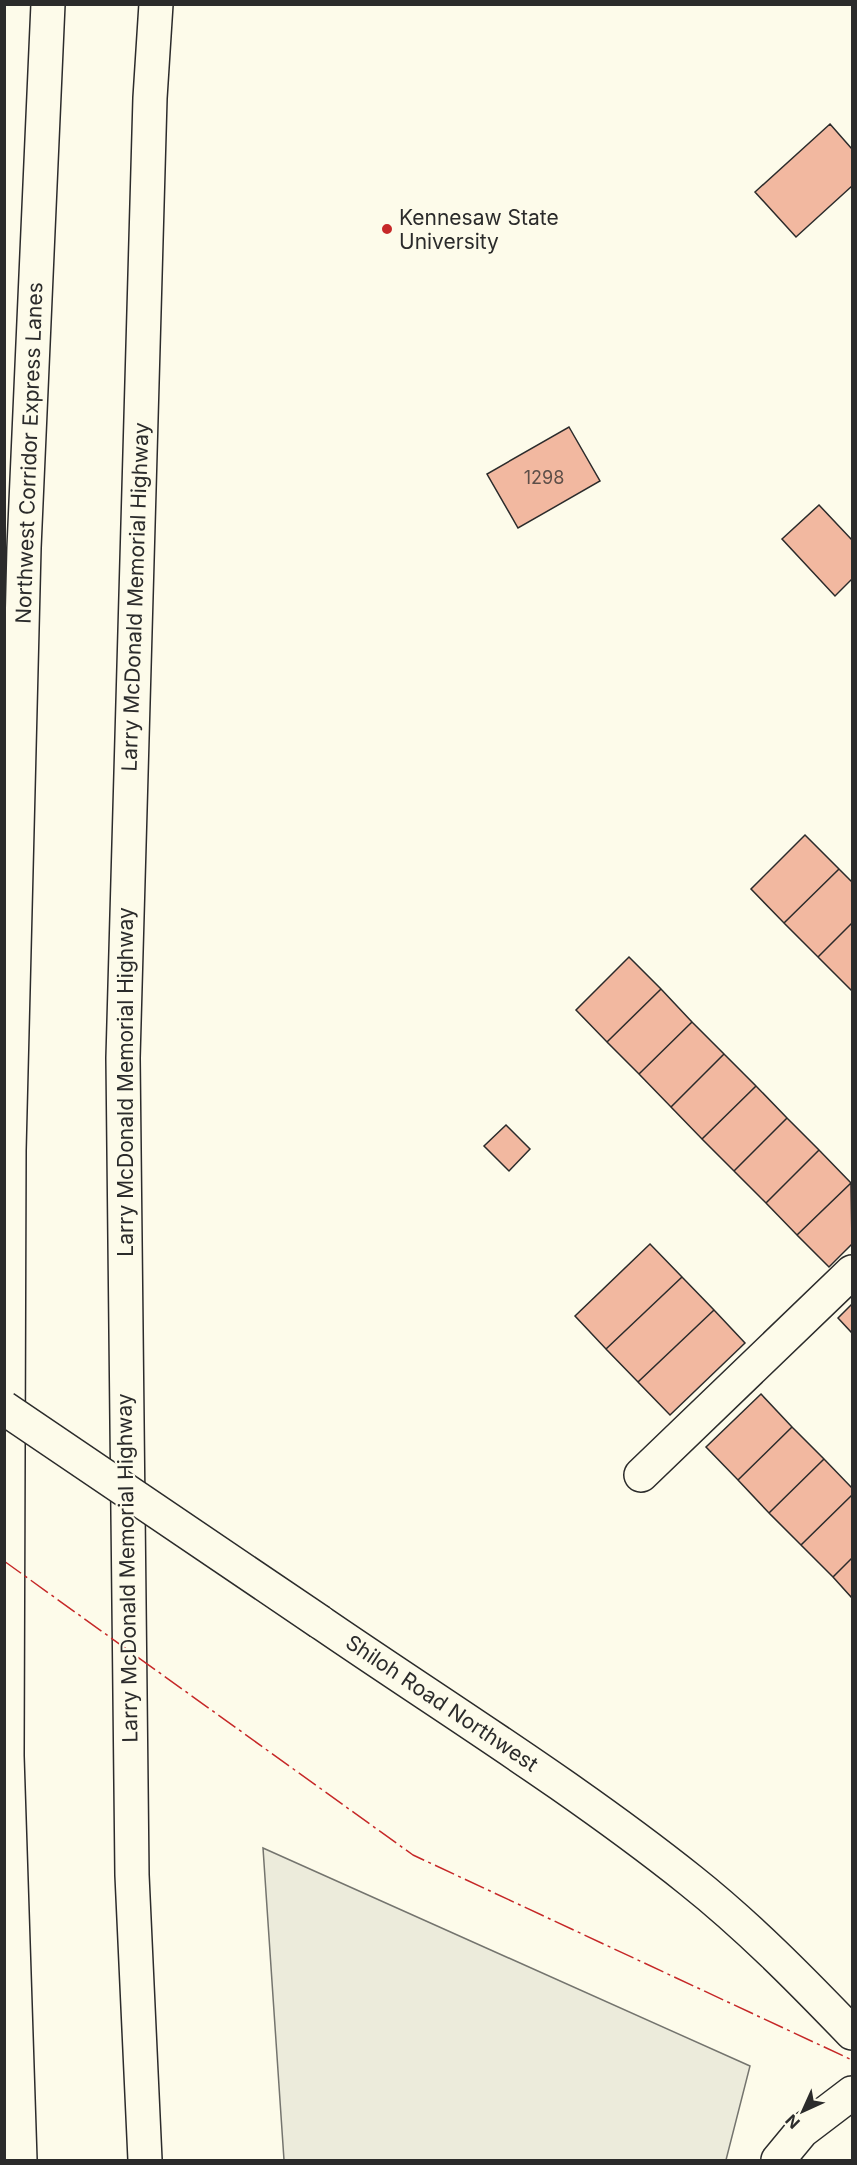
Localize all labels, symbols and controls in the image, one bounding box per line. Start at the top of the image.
place label: Kennesaw State University [399,205,559,254]
marker: Kennesaw State University [380,222,394,236]
street label: Northwest Corridor Express Lanes [11,282,47,624]
street label: Larry McDonald Memorial Highway [116,422,154,772]
house number: 1298 [524,467,564,488]
street label: Larry McDonald Memorial Highway [113,907,138,1257]
street label: Larry McDonald Memorial Highway [111,1393,143,1743]
street label: Shiloh Road Northwest [341,1629,543,1777]
north arrow [773,2081,833,2141]
text: N [781,2110,804,2133]

